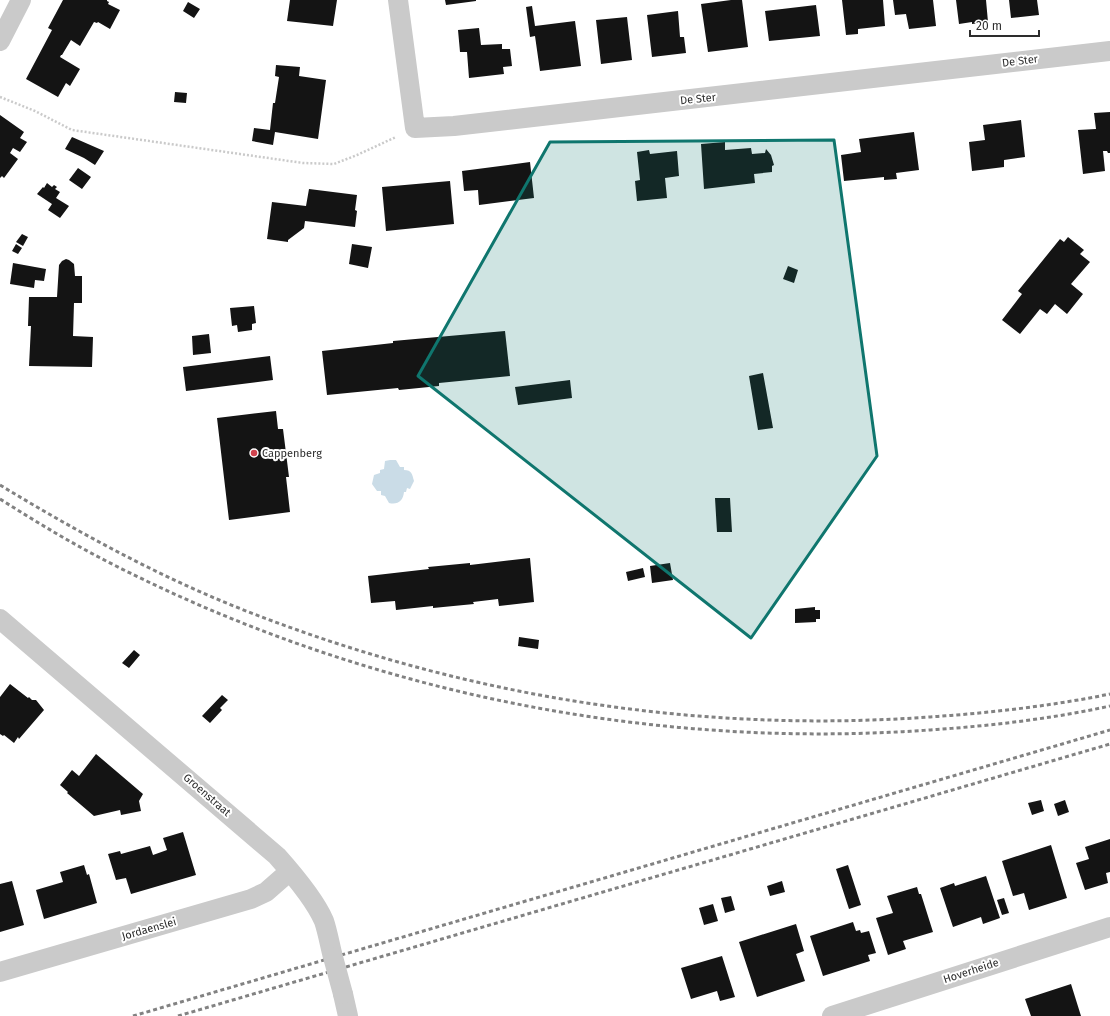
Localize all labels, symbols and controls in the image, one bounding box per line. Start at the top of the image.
scale bar [970,12,1039,38]
text: 20 m [976,19,1002,33]
street label: De Ster [1001,52,1039,70]
street label: De Ster [679,91,717,107]
place label: Cappenberg [262,447,322,460]
marker: Cappenberg [249,448,259,458]
street label: Groenstraat [181,771,233,819]
street label: Jordaenslei [120,915,178,943]
street label: Hoverheide [942,956,1000,986]

